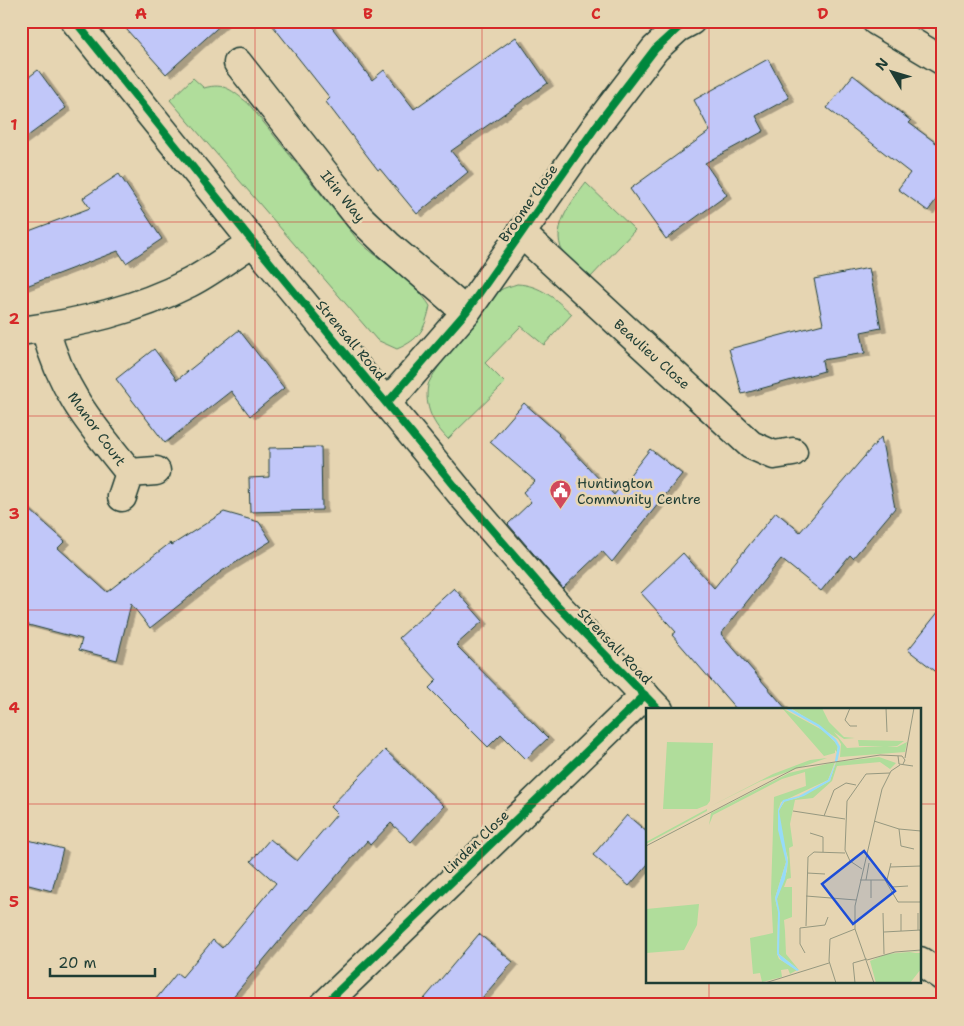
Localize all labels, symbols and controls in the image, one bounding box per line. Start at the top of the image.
text: A [135,3,147,24]
text: B [363,3,373,24]
text: C [591,3,601,24]
text: D [817,3,829,24]
north arrow [866,48,916,98]
text: N [871,54,892,74]
text: 1 [10,114,18,135]
street label: Broome Close [494,160,562,246]
street label: Ikin Way [317,166,369,226]
street label: Strensall Road [312,296,390,384]
text: 2 [8,308,20,329]
street label: Beaulieu Close [610,315,694,393]
street label: Manor Court [64,388,130,470]
place label: Huntington Community Centre [577,474,701,508]
public building icon: Huntington Community Centre [549,479,573,510]
text: 3 [8,503,20,524]
street label: Strensall Road [574,604,656,688]
text: 4 [8,697,20,718]
inset map [646,708,922,984]
street label: Linden Close [439,806,513,878]
text: 5 [9,891,19,912]
scale bar [50,946,155,978]
text: 20 m [58,953,97,973]

